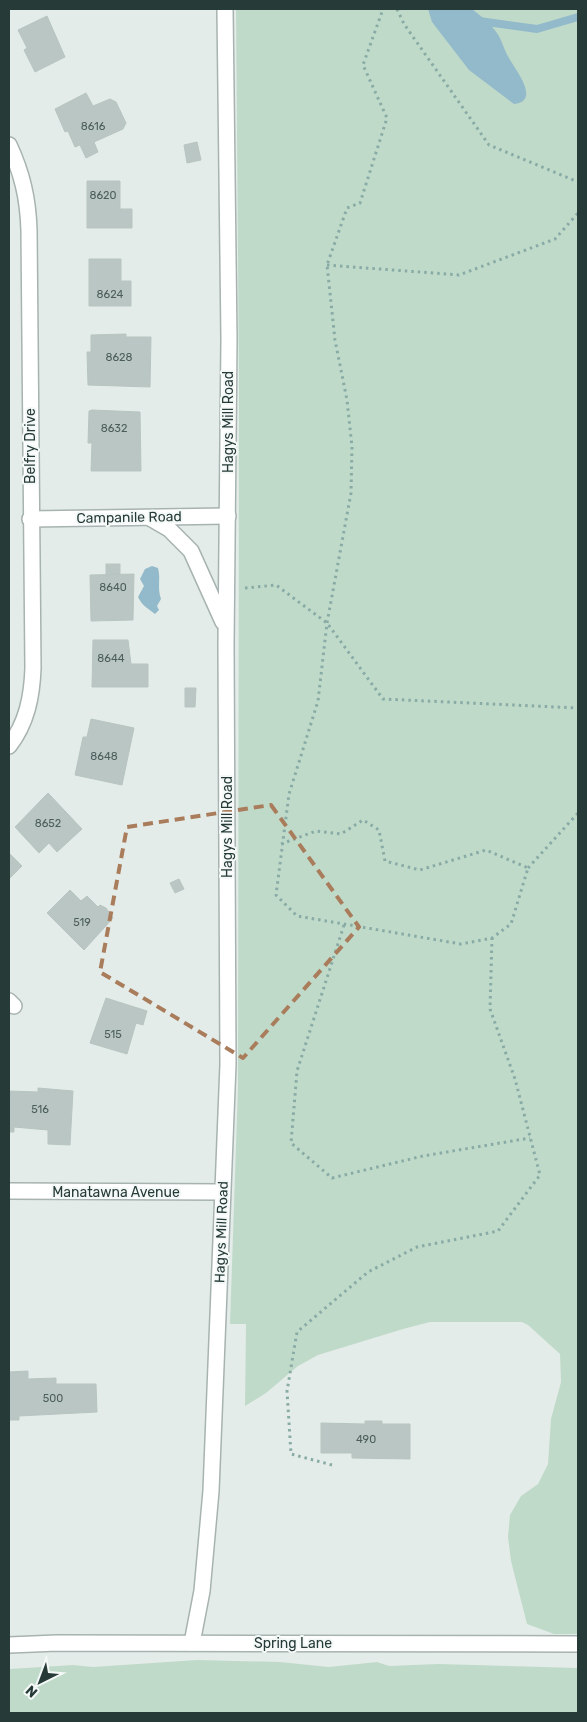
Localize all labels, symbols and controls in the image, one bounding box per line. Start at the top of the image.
house number: 8616 [81,120,106,133]
house number: 8620 [89,189,117,202]
house number: 8624 [97,288,124,301]
house number: 8628 [105,351,133,364]
street label: Hagys Mill Road [220,371,237,473]
street label: Belfry Drive [22,408,39,484]
house number: 8632 [101,422,127,435]
street label: Campanile Road [76,508,182,527]
house number: 8640 [99,581,127,594]
house number: 8644 [97,652,125,665]
house number: 8648 [90,750,118,763]
street label: Hagys Mill Road [219,776,236,878]
house number: 8652 [35,817,61,830]
house number: 519 [73,916,91,929]
house number: 515 [104,1028,122,1041]
house number: 516 [31,1103,49,1116]
street label: Hagys Mill Road [211,1181,232,1283]
street label: Manatawna Avenue [52,1184,180,1201]
house number: 500 [43,1392,63,1405]
house number: 490 [356,1433,376,1446]
street label: Spring Lane [254,1635,332,1652]
north arrow [15,1657,65,1707]
text: N [22,1682,41,1701]

